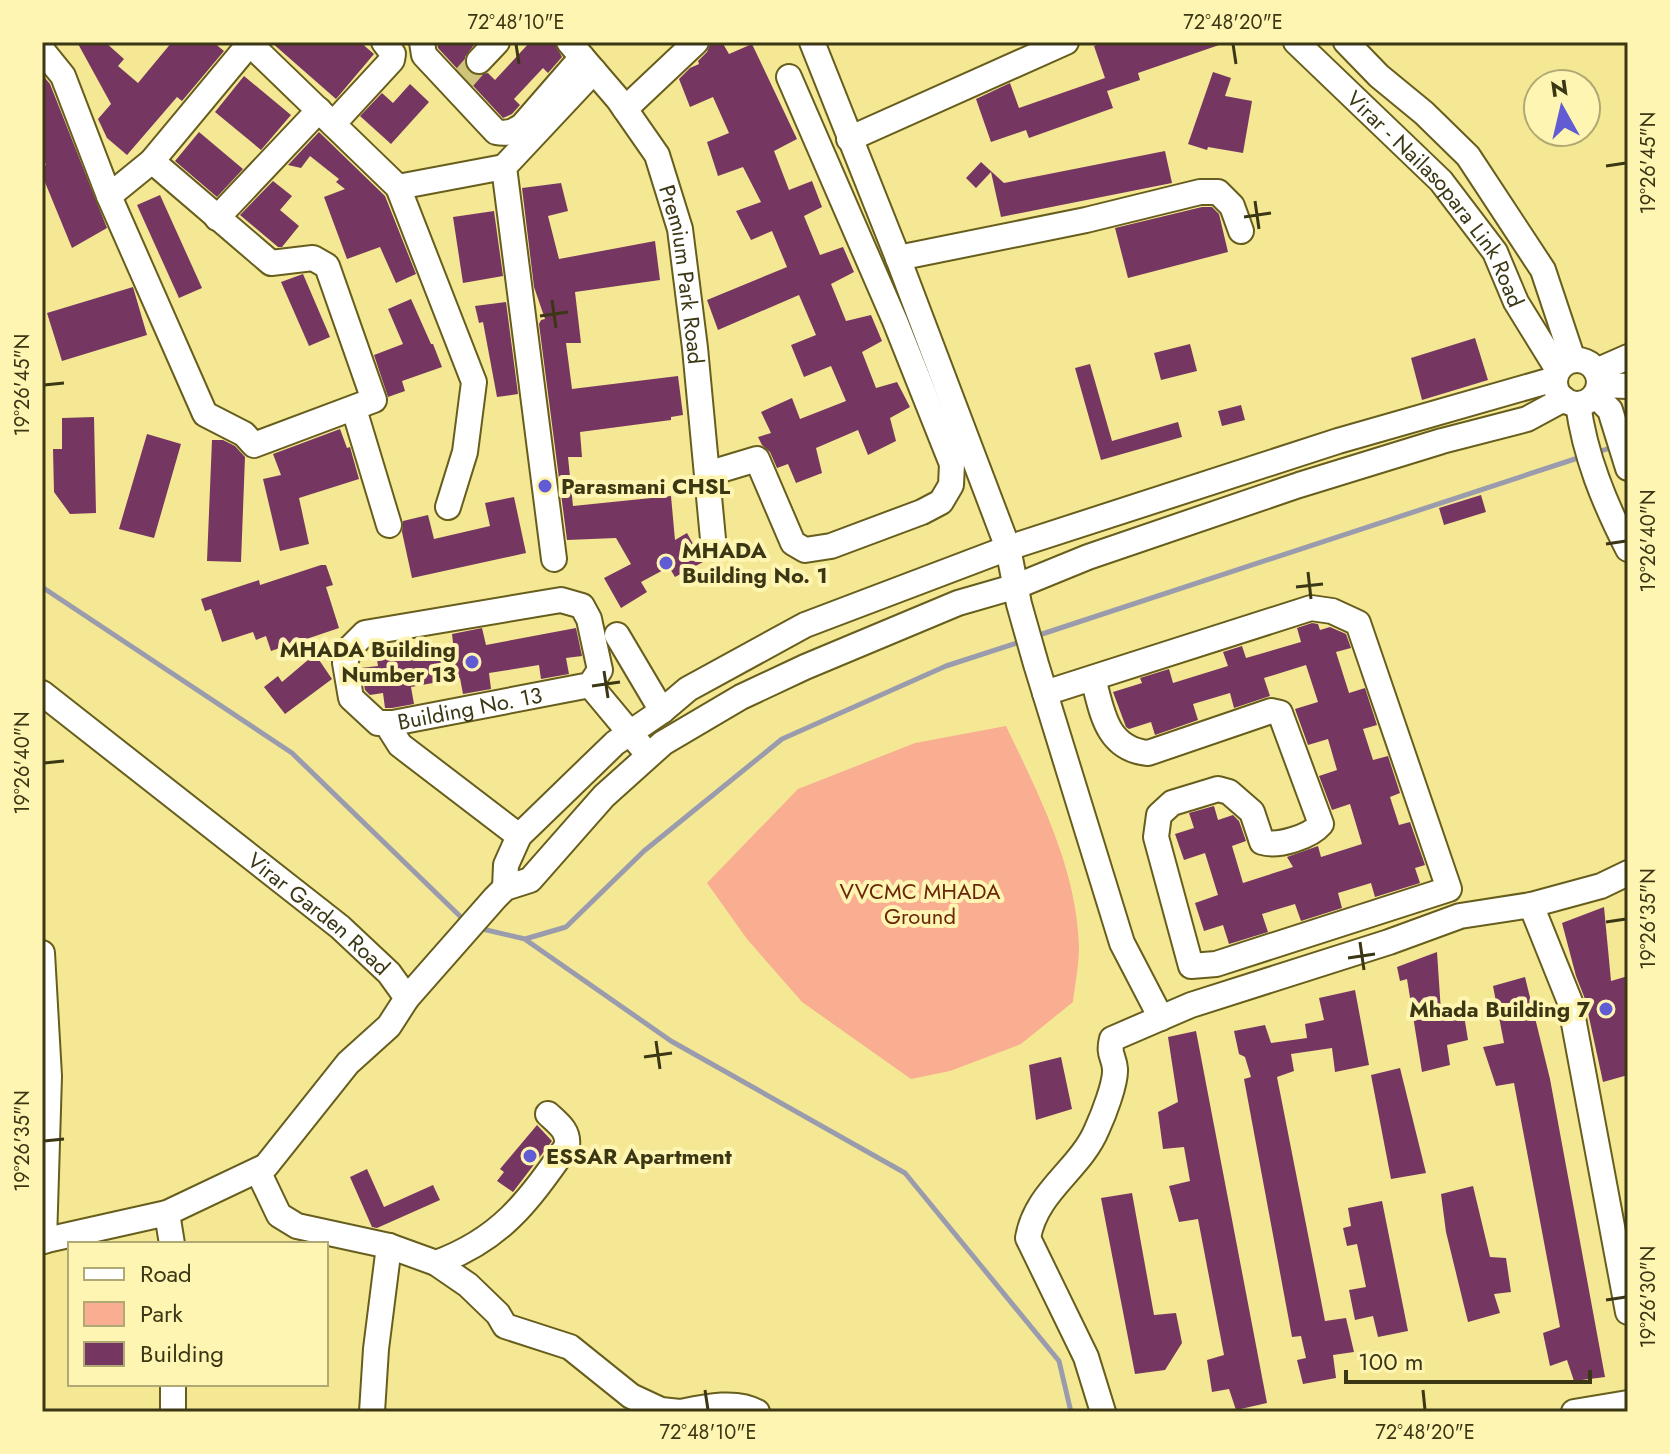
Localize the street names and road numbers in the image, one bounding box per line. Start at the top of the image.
street label: Virar - Nailasopara Link Road [1340,83,1532,312]
street label: Premium Park Road [651,181,712,365]
street label: Building No. 13 [395,679,545,738]
street label: Virar Garden Road [241,844,397,982]

